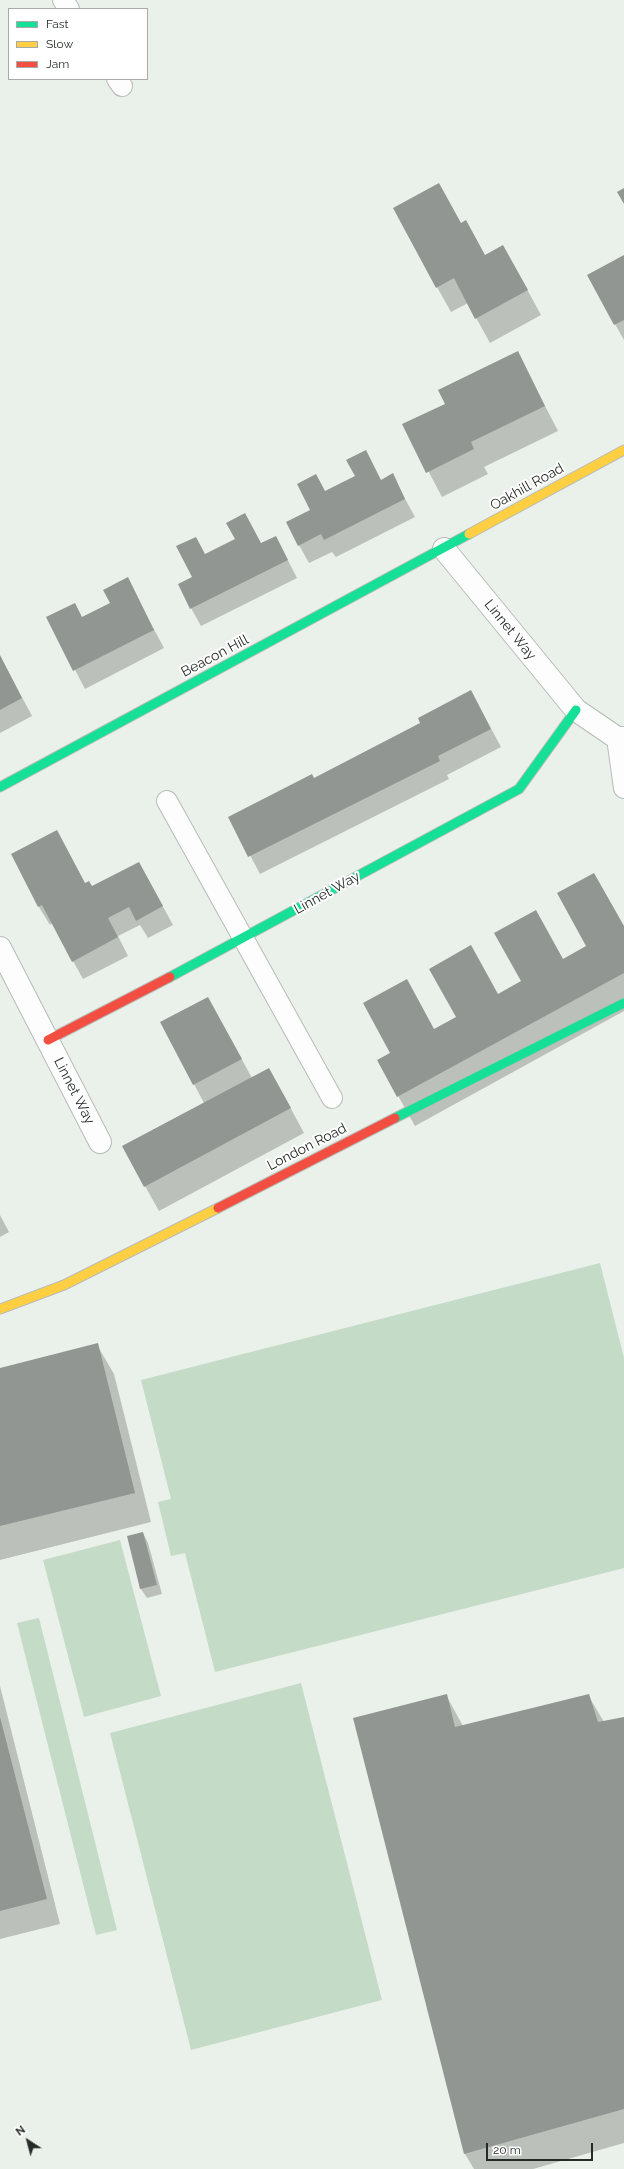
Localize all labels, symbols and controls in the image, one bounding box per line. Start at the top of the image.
legend [8,8,148,80]
text: Fast [46,17,69,31]
text: Slow [46,37,73,51]
text: Jam [46,57,69,71]
street label: Oakhill Road [487,460,567,514]
street label: Linnet Way [481,596,539,664]
street label: Beacon Hill [178,631,252,681]
street label: Linnet Way [291,868,363,918]
street label: Linnet Way [50,1055,98,1127]
street label: London Road [264,1120,350,1174]
north arrow [8,2121,48,2161]
text: N [13,2123,28,2139]
scale bar [488,2135,595,2161]
text: 20 m [493,2143,521,2157]

